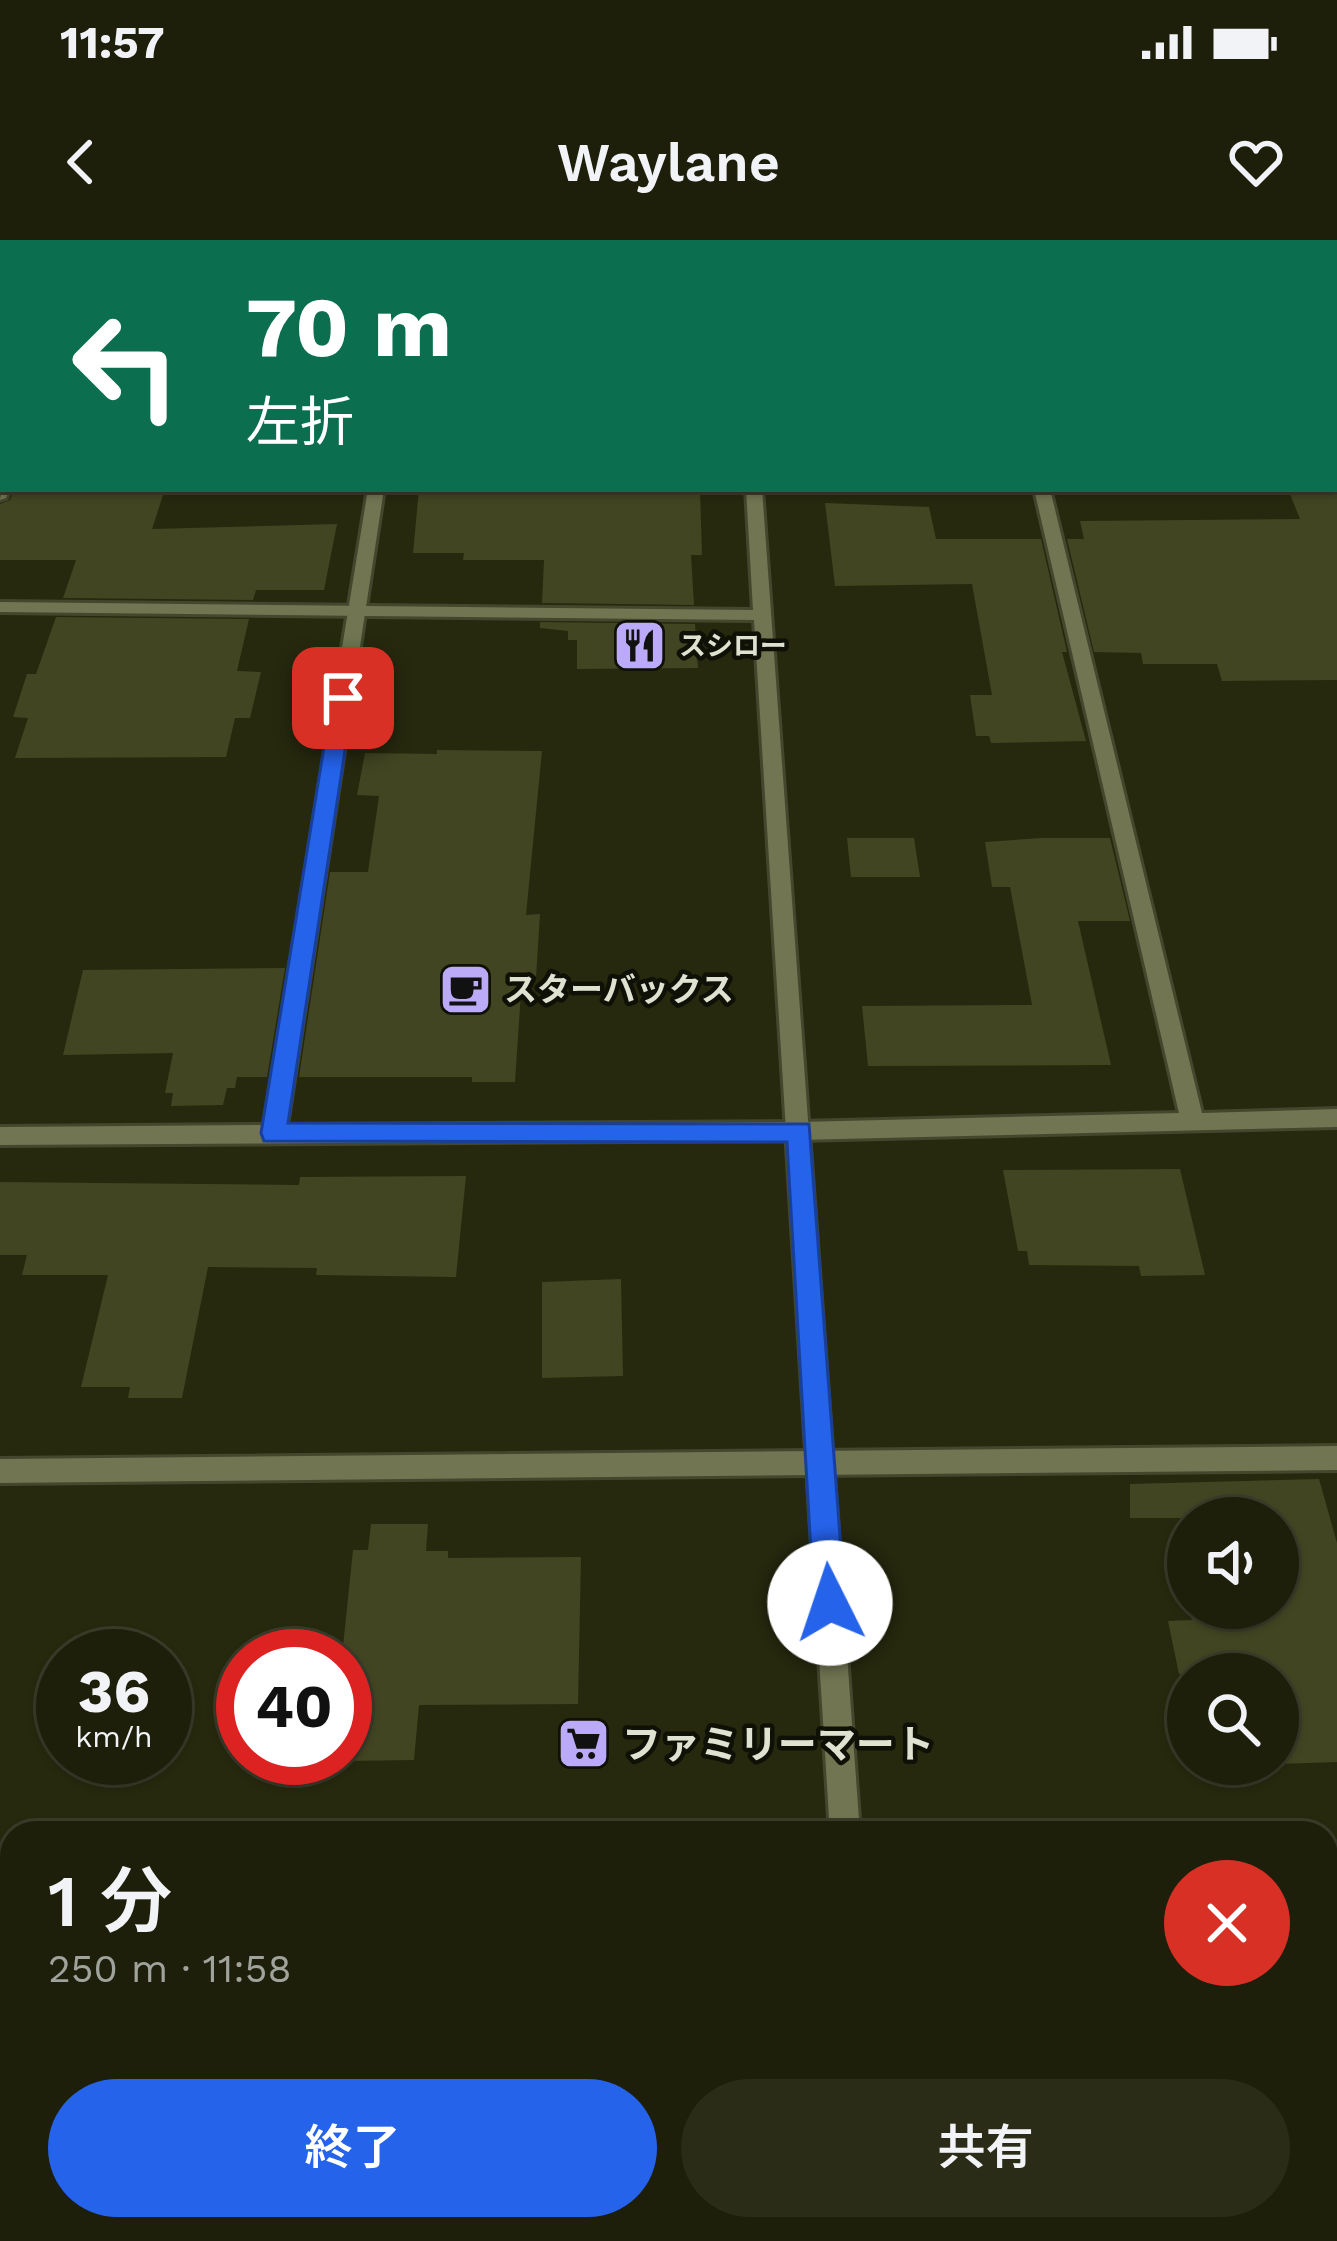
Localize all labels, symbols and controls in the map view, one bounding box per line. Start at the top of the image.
text: 11:57 [60,16,165,69]
icon: back [48,129,114,195]
icon: heart [1223,129,1289,195]
text: Waylane [557,131,780,194]
text: 70 m [246,278,452,376]
icon: left [48,288,204,444]
text: 左折 [246,391,354,454]
restaurant icon: スシロー [612,618,668,674]
place label: スシロー [679,630,787,662]
pin [292,647,394,749]
icon: arrive [310,665,376,731]
cafe icon: スターバックス [437,961,493,1017]
place label: スターバックス [504,970,734,1009]
map controls [1167,1497,1299,1785]
button: sound [1167,1497,1299,1629]
position arrow [767,1540,893,1666]
speed limit sign: 40 [216,1629,372,1785]
button: search [1167,1653,1299,1785]
text: 36 [78,1656,150,1727]
supermarket icon: ファミリーマート [555,1716,611,1772]
text: km/h [75,1719,153,1754]
place label: ファミリーマート [622,1722,934,1767]
text: 1 分 [48,1859,172,1943]
button: close [1164,1860,1290,1986]
text: 250 m · 11:58 [48,1946,291,1991]
button: 終了 [48,2079,657,2217]
button: 共有 [681,2079,1290,2217]

